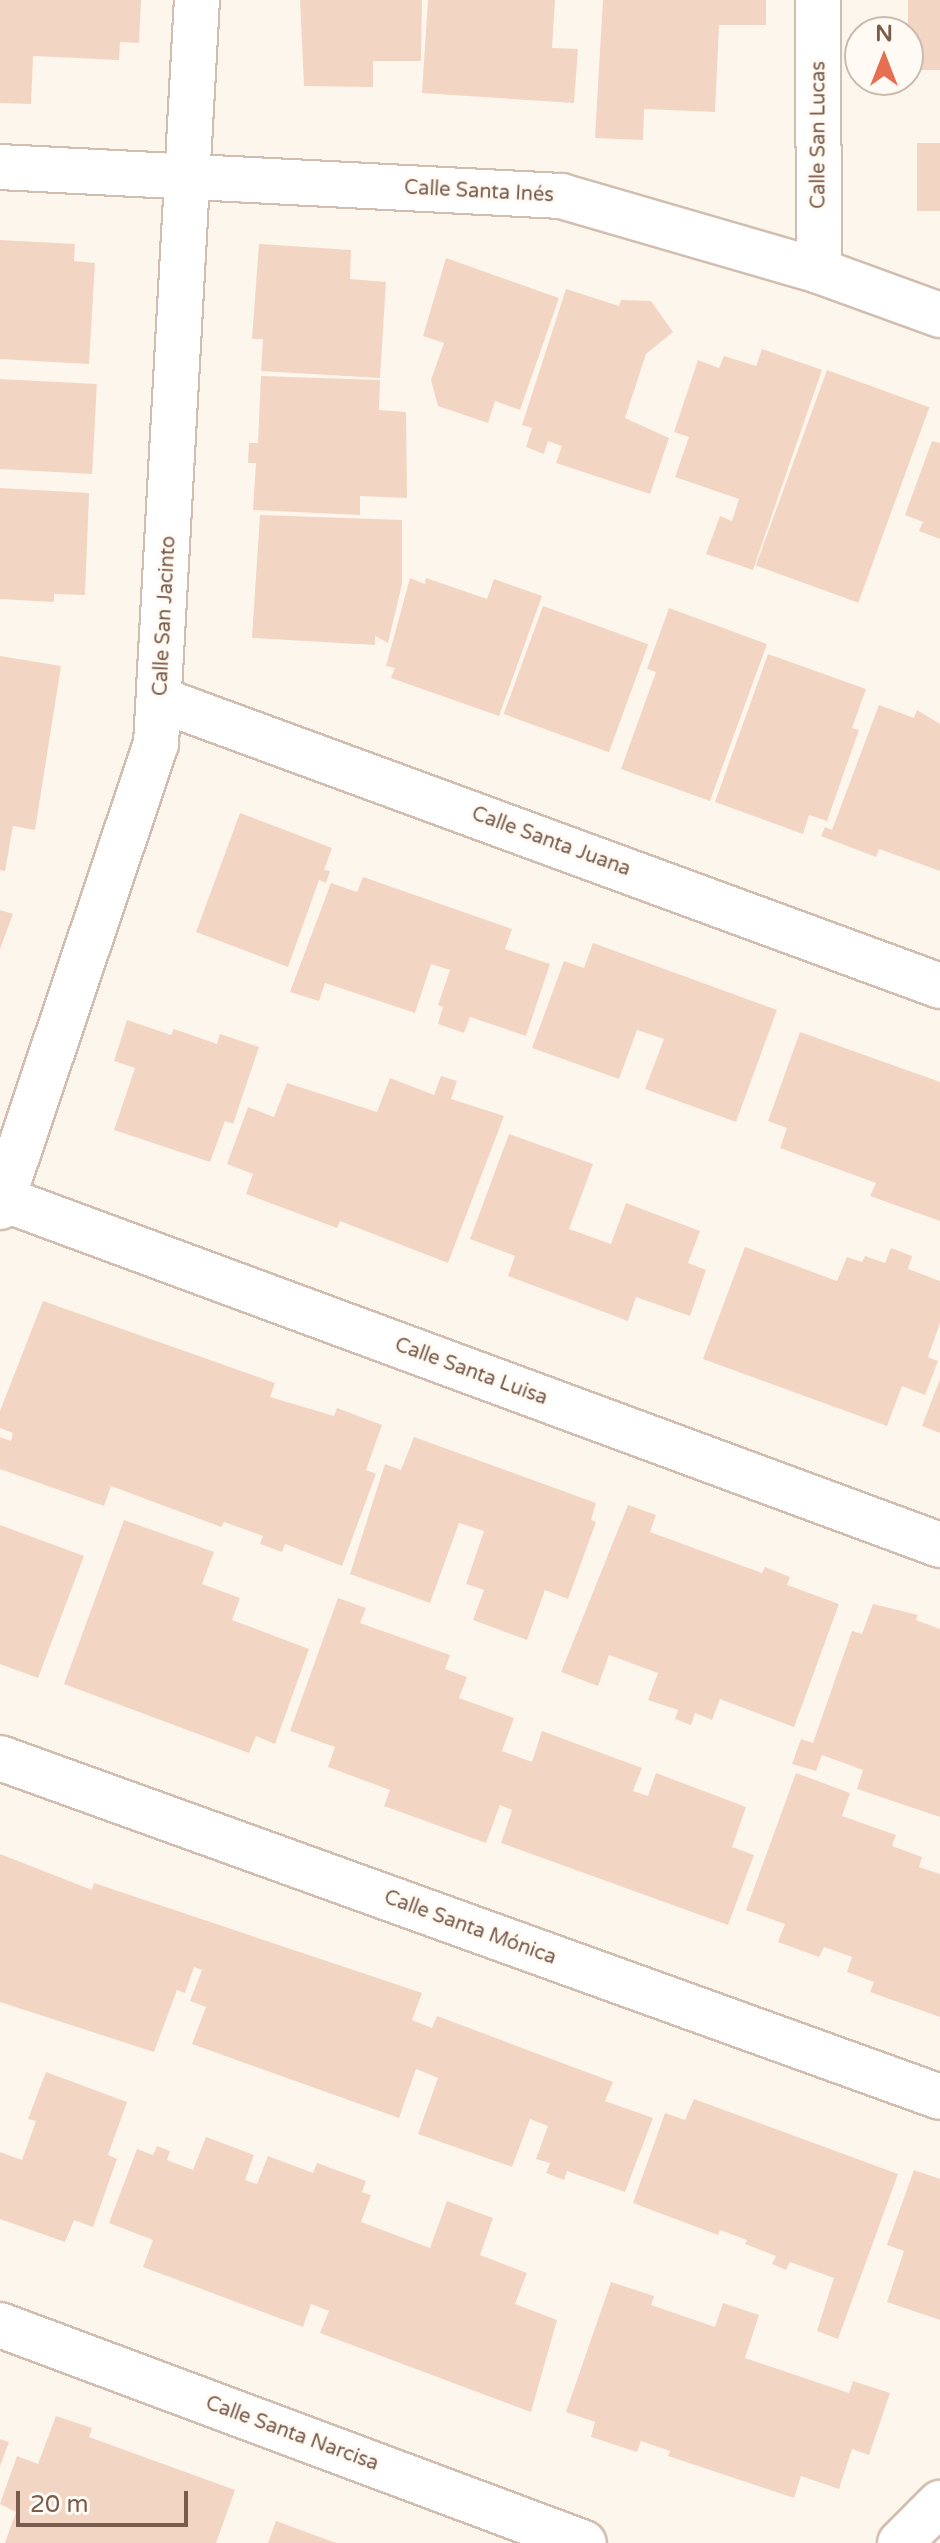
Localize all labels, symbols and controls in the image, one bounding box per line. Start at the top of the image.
north arrow [844,16,924,96]
text: N [875,21,893,47]
street label: Calle San Lucas [807,61,831,209]
street label: Calle Santa Inés [404,176,554,208]
street label: Calle San Jacinto [149,535,181,697]
street label: Calle Santa Juana [468,802,634,882]
street label: Calle Santa Luisa [391,1333,551,1411]
street label: Calle Santa Mónica [381,1886,559,1970]
street label: Calle Santa Narcisa [202,2392,382,2476]
scale bar [20,2475,192,2525]
text: 20 m [30,2490,88,2519]

